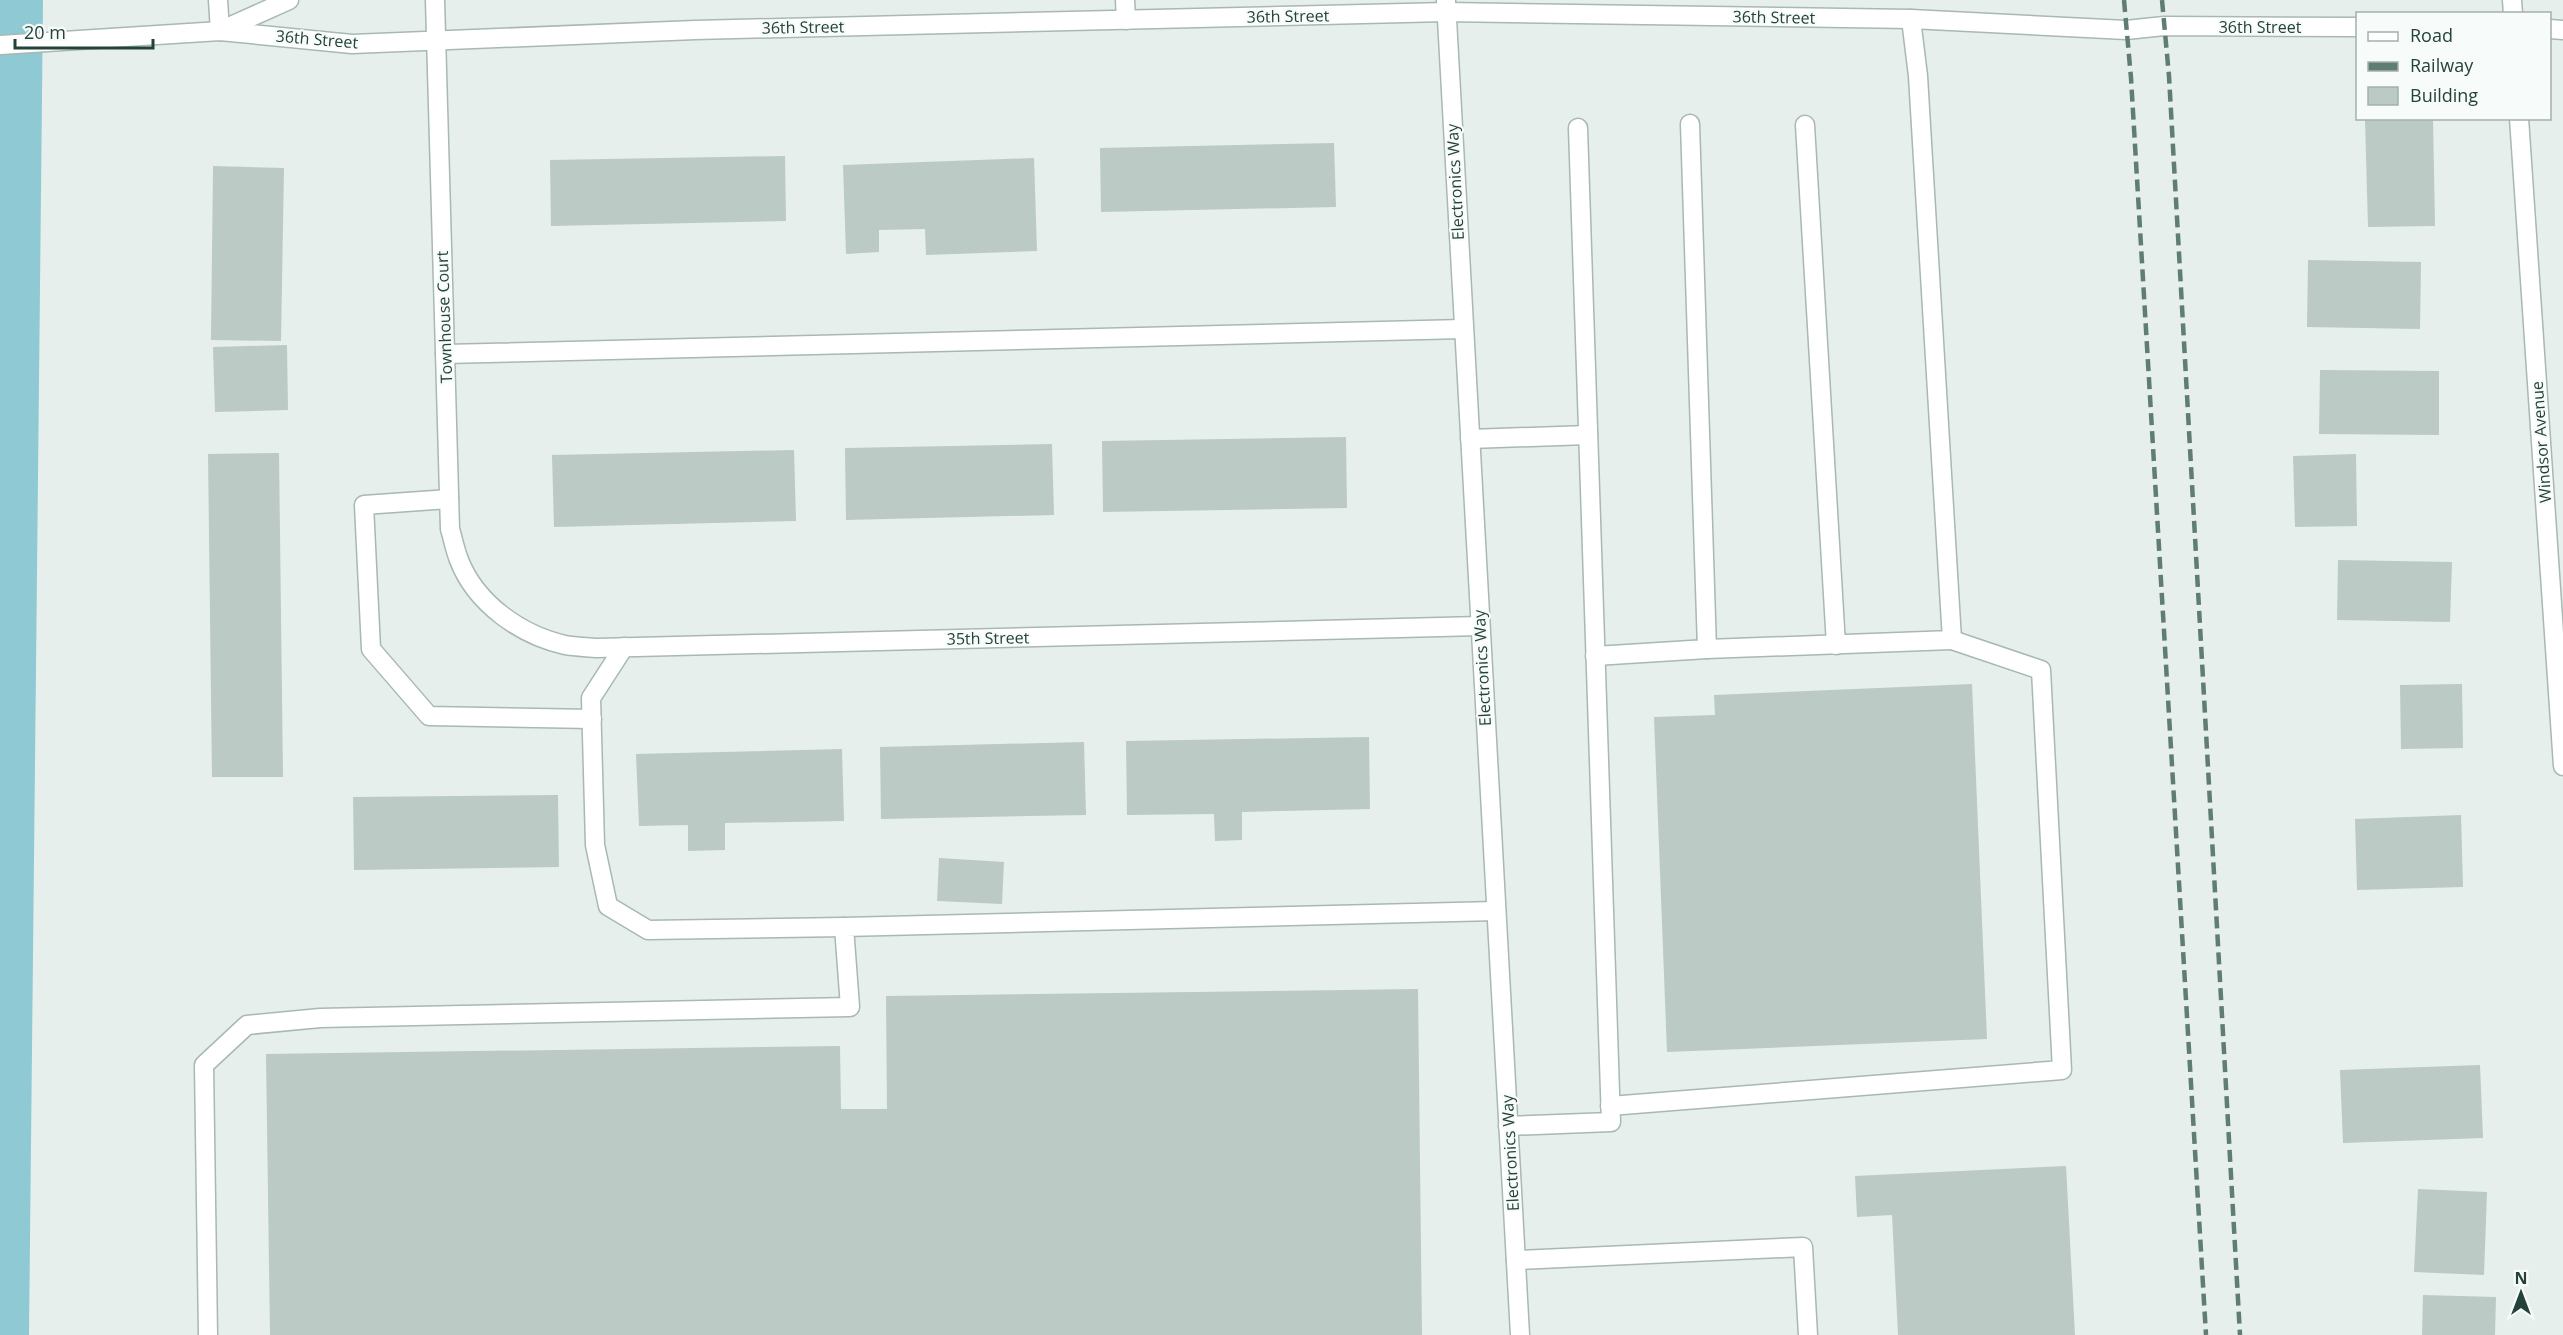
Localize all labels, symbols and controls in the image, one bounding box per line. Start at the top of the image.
street label: 36th Street [1246,4,1330,28]
street label: 36th Street [1732,5,1816,29]
scale bar [15,12,153,50]
legend [2356,12,2551,120]
street label: 36th Street [761,15,845,39]
street label: 36th Street [2219,16,2302,38]
text: 20 m [24,20,66,44]
text: Road [2410,23,2453,47]
street label: 36th Street [275,24,359,54]
text: Railway [2410,53,2474,77]
text: Building [2410,83,2478,107]
street label: Electronics Way [1441,122,1469,241]
street label: Townhouse Court [431,250,457,384]
street label: Windsor Avenue [2526,380,2556,504]
street label: Electronics Way [1468,608,1496,727]
street label: 35th Street [946,626,1030,650]
street label: Electronics Way [1496,1093,1524,1212]
north arrow [2491,1263,2551,1323]
text: N [2514,1267,2528,1289]

